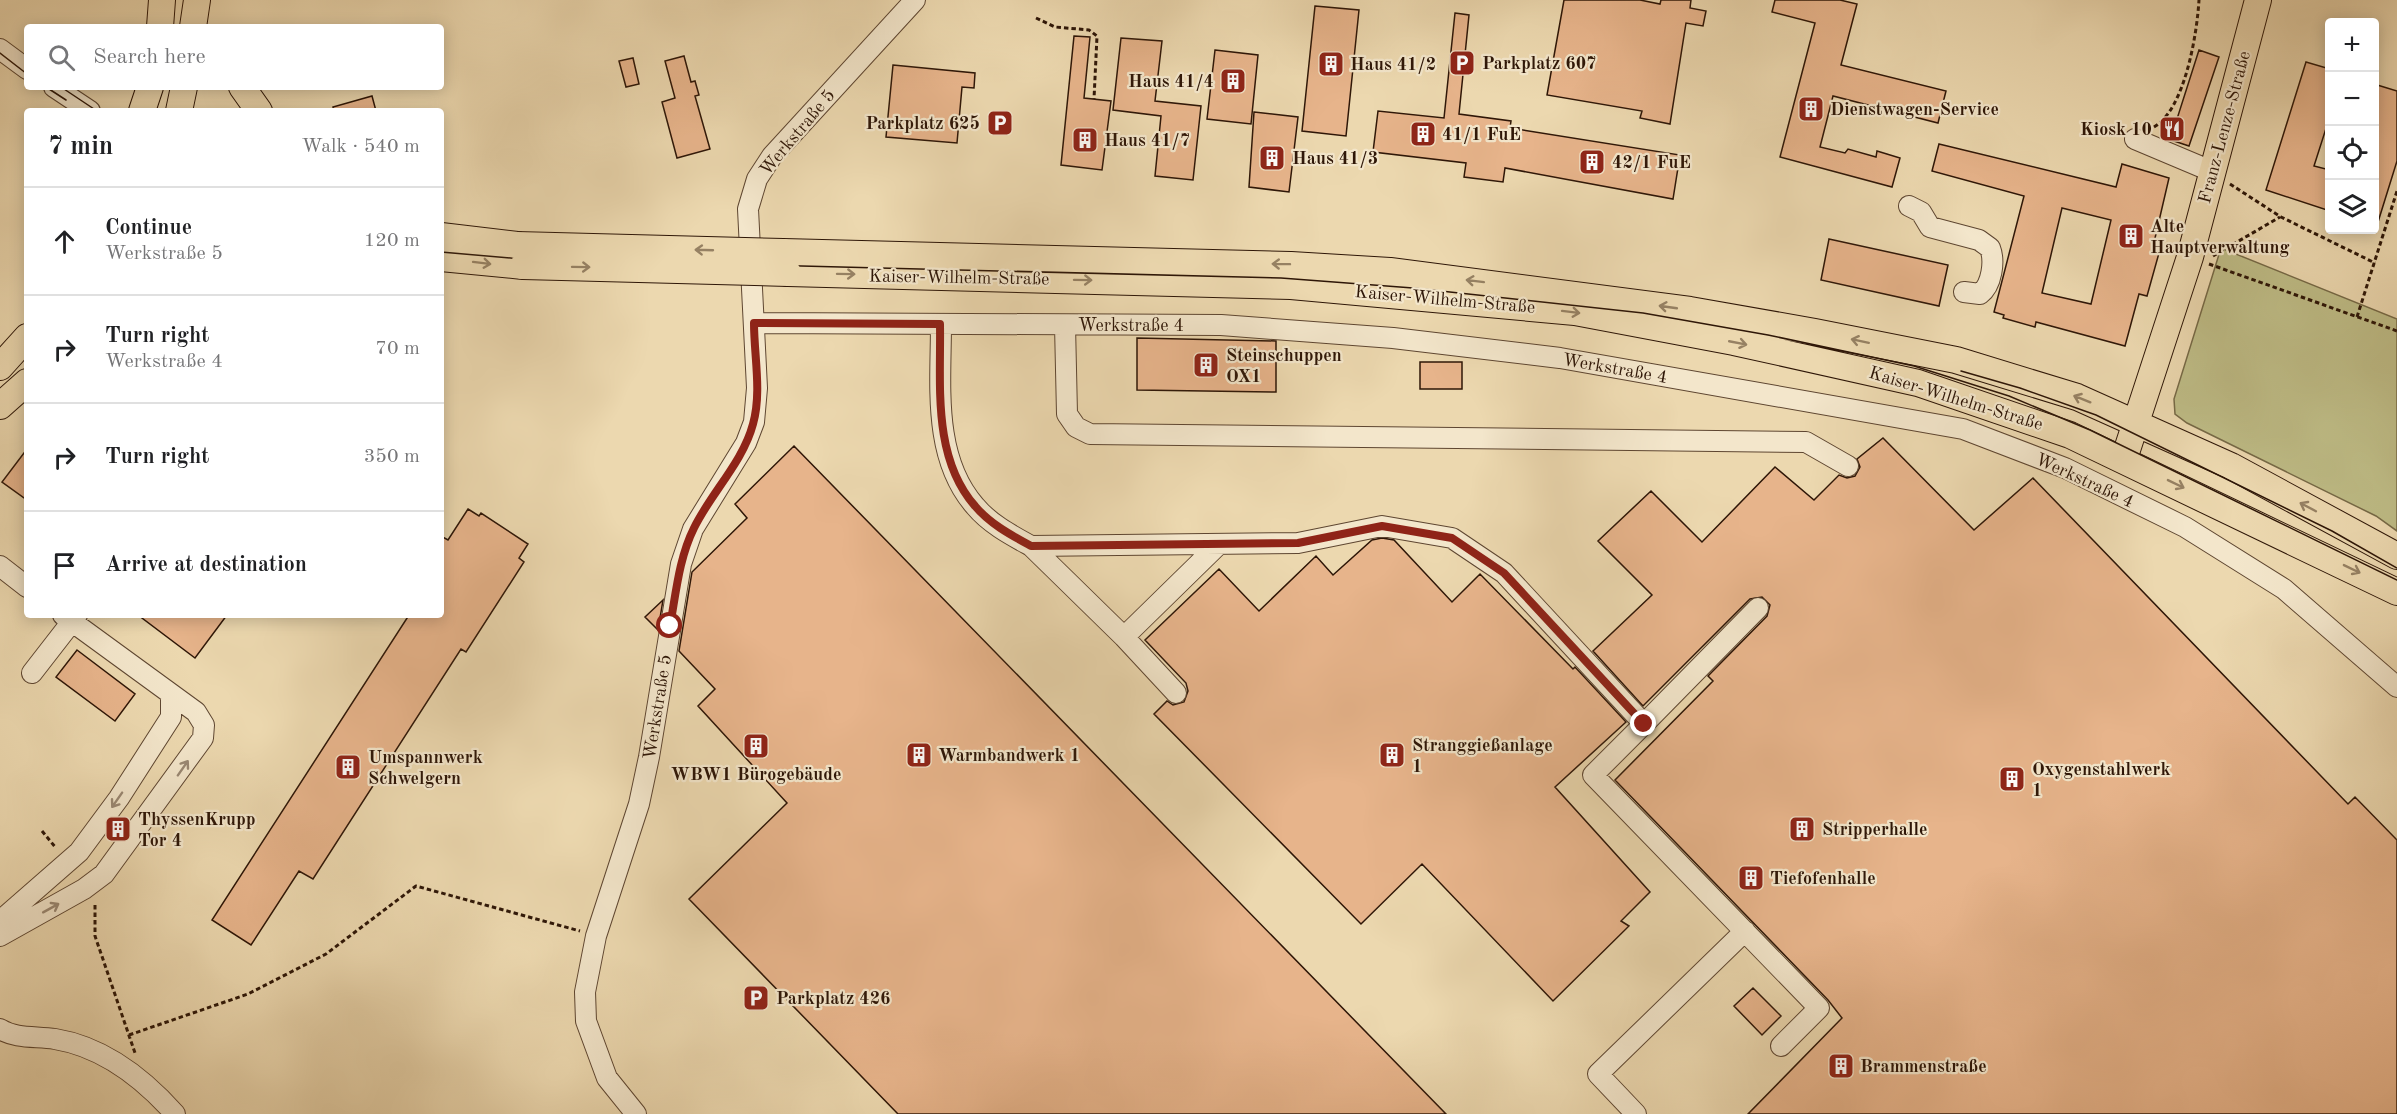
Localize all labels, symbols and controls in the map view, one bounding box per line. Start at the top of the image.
map controls [2325,18,2379,234]
button: + [2325,18,2379,72]
search box [24,24,444,90]
icon: search [45,41,78,74]
text: Search here [93,46,206,68]
parking icon: Parkplatz 607 [1447,48,1477,78]
building icon: Haus 41/2 [1316,49,1346,79]
street label: Franz-Lenze-Straße [2196,49,2254,205]
place label: Parkplatz 607 [1482,55,1597,73]
place label: Haus 41/2 [1350,56,1436,74]
building icon: Haus 41/4 [1218,66,1248,96]
button: − [2325,72,2379,126]
place label: Haus 41/4 [1128,73,1214,91]
street label: Werkstraße 5 [757,86,839,179]
building icon: Dienstwagen-Service [1796,94,1826,124]
place label: Dienstwagen-Service [1830,101,1999,119]
parking icon: Parkplatz 625 [985,108,1015,138]
restaurant icon: Kiosk 10 [2157,114,2187,144]
place label: Parkplatz 625 [865,115,980,133]
building icon: 41/1 FuE [1408,119,1438,149]
place label: Kiosk 10 [2080,121,2152,139]
building icon: Haus 41/7 [1070,125,1100,155]
place label: 41/1 FuE [1442,126,1521,144]
button: locate [2325,126,2379,180]
place label: Haus 41/7 [1104,132,1190,150]
text: 7 min [48,134,113,160]
text: Walk · 540 m [301,137,420,157]
building icon: Haus 41/3 [1257,143,1287,173]
building icon: 42/1 FuE [1577,147,1607,177]
place label: Haus 41/3 [1292,150,1378,168]
place label: 42/1 FuE [1612,154,1691,172]
button: layers [2325,180,2379,234]
text: Continue [105,217,192,239]
place label: Alte Hauptverwaltung [2150,218,2289,257]
building icon: Alte Hauptverwaltung [2116,221,2146,251]
icon: ahead [48,225,81,258]
text: 120 m [364,231,420,251]
text: Werkstraße 5 [105,244,223,264]
one-way arrow [694,244,714,256]
one-way arrow [472,257,491,268]
one-way arrow [1271,259,1291,270]
one-way arrow [571,262,591,273]
street label: Kaiser-Wilhelm-Straße [868,267,1050,289]
one-way arrow [836,269,856,280]
one-way arrow [1073,275,1093,286]
one-way arrow [1466,275,1485,286]
street label: Kaiser-Wilhelm-Straße [1354,283,1536,317]
one-way arrow [1659,301,1679,312]
one-way arrow [1561,306,1580,317]
street label: Werkstraße 4 [1078,317,1184,335]
text: Turn right [105,325,209,347]
icon: right [48,333,81,366]
one-way arrow [1851,335,1871,346]
one-way arrow [1728,338,1747,349]
text: 70 m [375,339,420,359]
place label: Steinschuppen OX1 [1226,347,1342,386]
building icon: Steinschuppen OX1 [1191,350,1221,380]
street label: Werkstraße 4 [1561,351,1669,387]
text: Werkstraße 4 [105,352,223,372]
street label: Kaiser-Wilhelm-Straße [1867,364,2045,434]
one-way arrow [2073,393,2091,404]
icon: right [48,441,81,474]
text: Turn right [105,446,209,468]
text: 350 m [364,447,420,467]
street label: Werkstraße 4 [2033,450,2136,511]
one-way arrow [2167,479,2185,490]
one-way arrow [2299,501,2317,512]
icon: arrive [48,549,81,582]
text: Arrive at destination [105,554,307,576]
one-way arrow [2342,564,2360,576]
route start [656,612,682,638]
street label: Werkstraße 5 [641,653,675,761]
route end [1630,710,1656,736]
building icon: WBW1 Bürogebäude [741,731,771,761]
place label: Stranggießanlage 1 [1412,737,1553,776]
building icon: Warmbandwerk 1 [904,740,934,770]
building icon: Stranggießanlage 1 [1377,740,1407,770]
place label: Warmbandwerk 1 [938,747,1080,765]
place label: Umspannwerk Schwelgern [368,749,483,788]
building icon: Umspannwerk Schwelgern [333,752,363,782]
one-way arrow [177,760,189,777]
place label: Oxygenstahlwerk 1 [2032,761,2171,800]
building icon: Oxygenstahlwerk 1 [1997,764,2027,794]
place label: WBW1 Bürogebäude [671,766,841,784]
one-way arrow [111,792,123,808]
place label: ThyssenKrupp Tor 4 [138,811,256,850]
building icon: ThyssenKrupp Tor 4 [103,814,133,844]
building icon: Stripperhalle [1787,814,1817,844]
place label: Stripperhalle [1822,821,1928,839]
building icon: Tiefofenhalle [1736,863,1766,893]
place label: Tiefofenhalle [1770,870,1876,888]
one-way arrow [42,902,60,913]
parking icon: Parkplatz 426 [741,983,771,1013]
place label: Parkplatz 426 [776,990,891,1008]
building icon: Brammenstraße [1826,1051,1856,1081]
place label: Brammenstraße [1860,1058,1987,1076]

